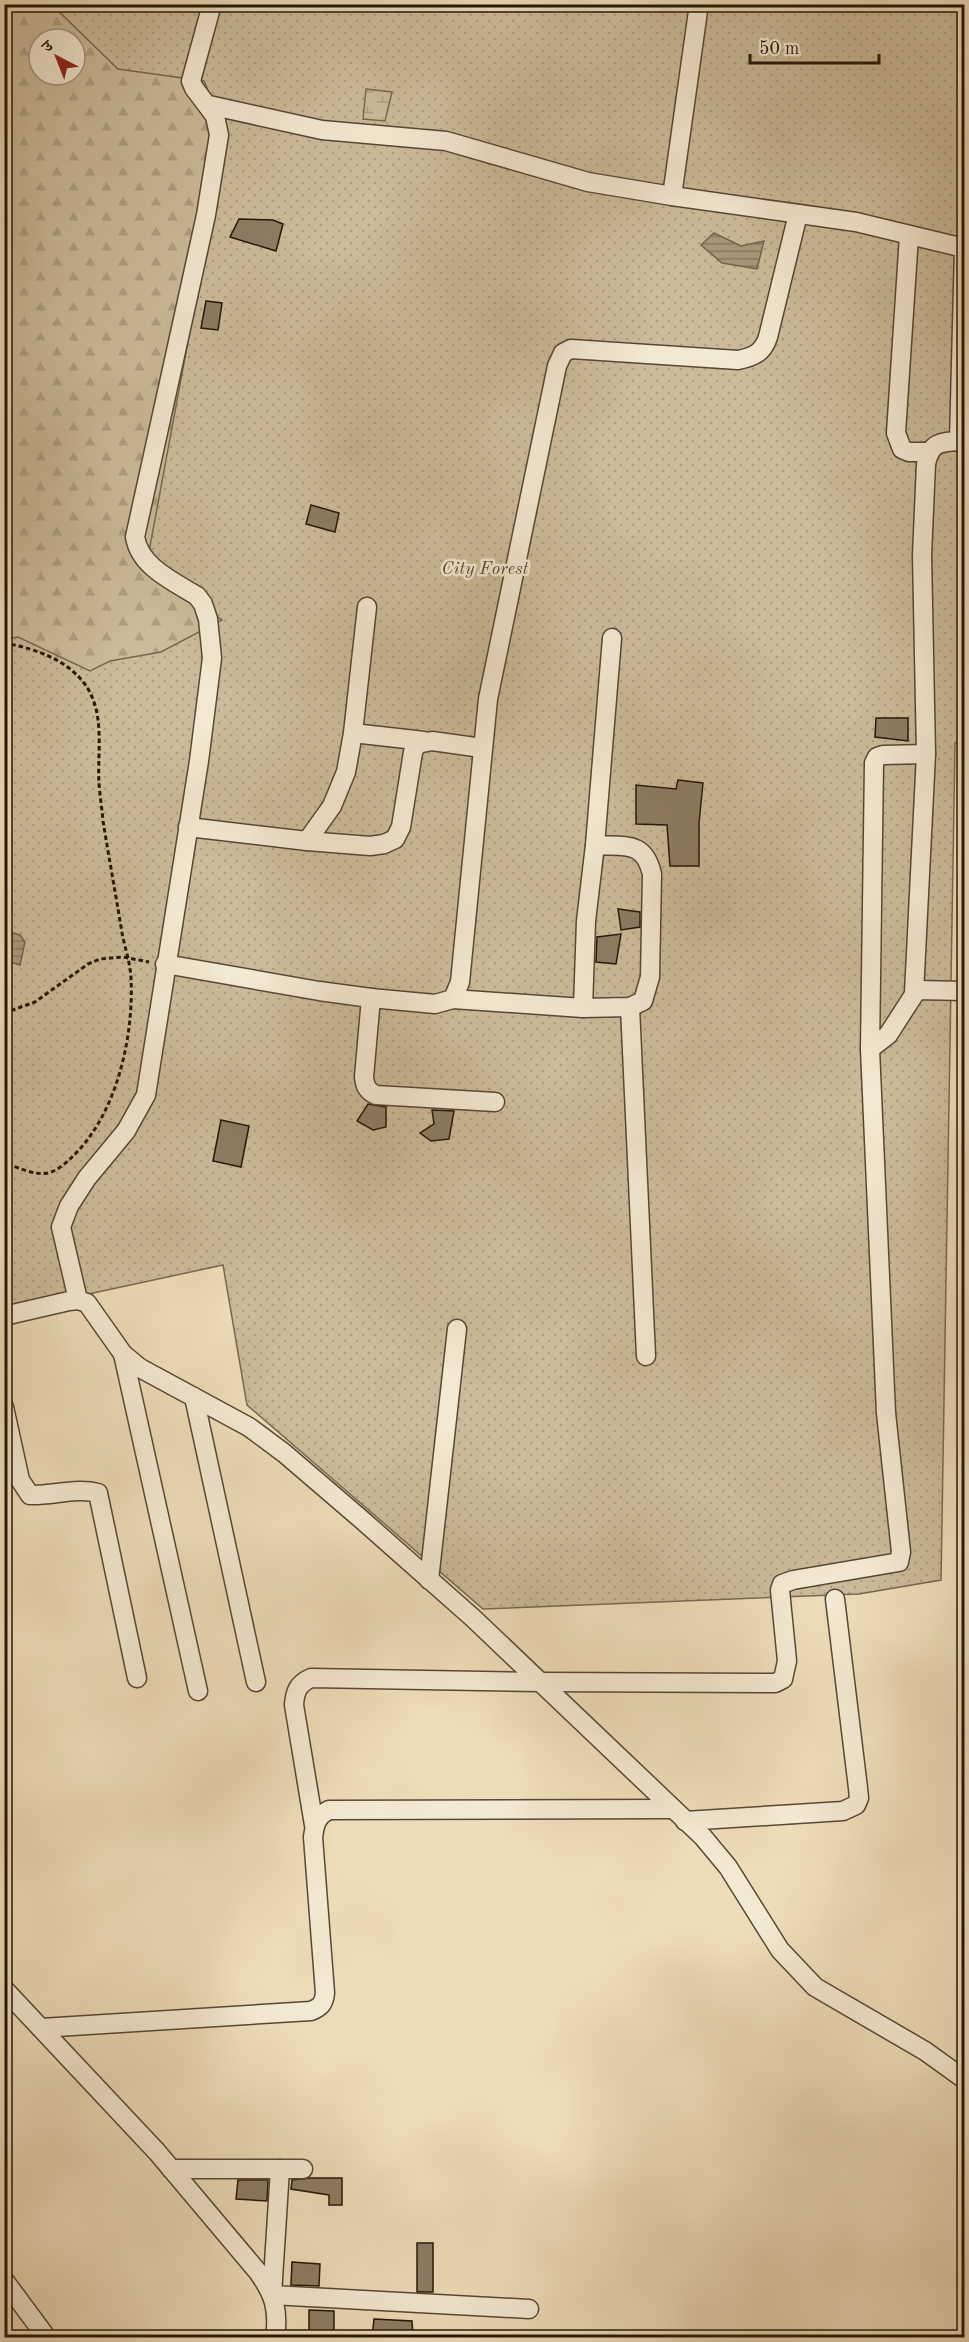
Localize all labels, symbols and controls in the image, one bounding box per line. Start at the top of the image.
north arrow [27,27,87,87]
scale bar [750,27,879,65]
text: उ [39,37,58,57]
text: 50 m [759,40,799,58]
park label: City Forest [441,560,529,578]

